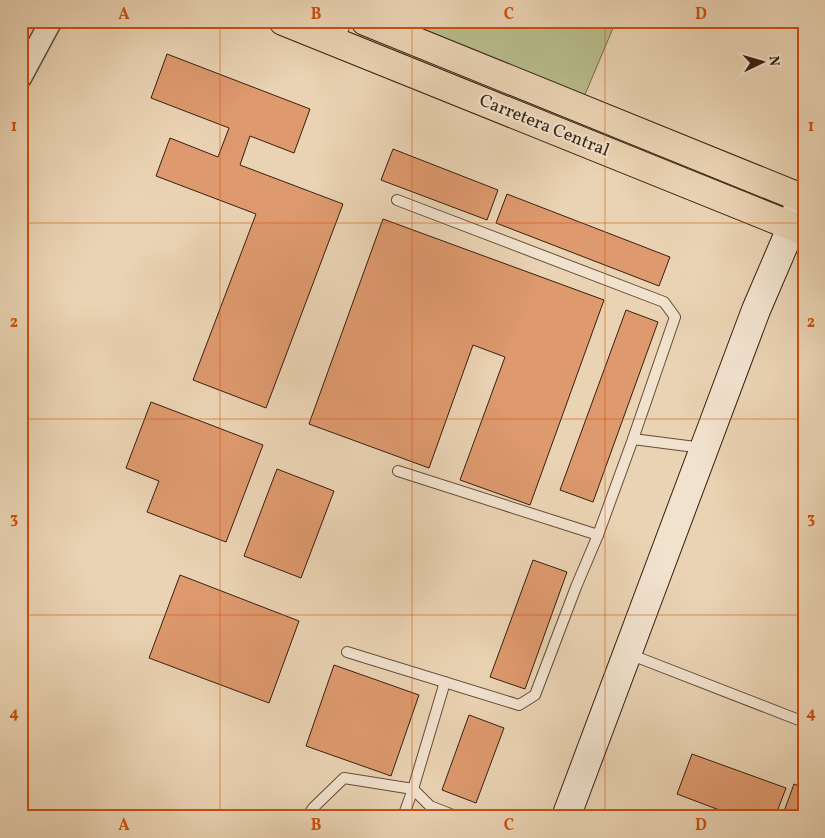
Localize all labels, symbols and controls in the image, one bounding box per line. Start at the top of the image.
text: A [118,4,130,26]
text: B [311,4,322,26]
text: C [504,4,514,26]
text: D [695,4,707,26]
north arrow [738,38,788,88]
text: N [764,55,783,67]
street label: Carretera Central [475,88,613,164]
text: 1 [11,116,17,138]
text: 1 [808,116,814,138]
text: 2 [10,312,18,334]
text: 2 [807,312,815,334]
text: 3 [10,508,18,530]
text: 3 [807,508,815,530]
text: 4 [9,703,19,725]
text: 4 [806,703,816,725]
text: A [118,815,130,837]
text: B [311,815,322,837]
text: C [504,815,514,837]
text: D [695,815,707,837]

